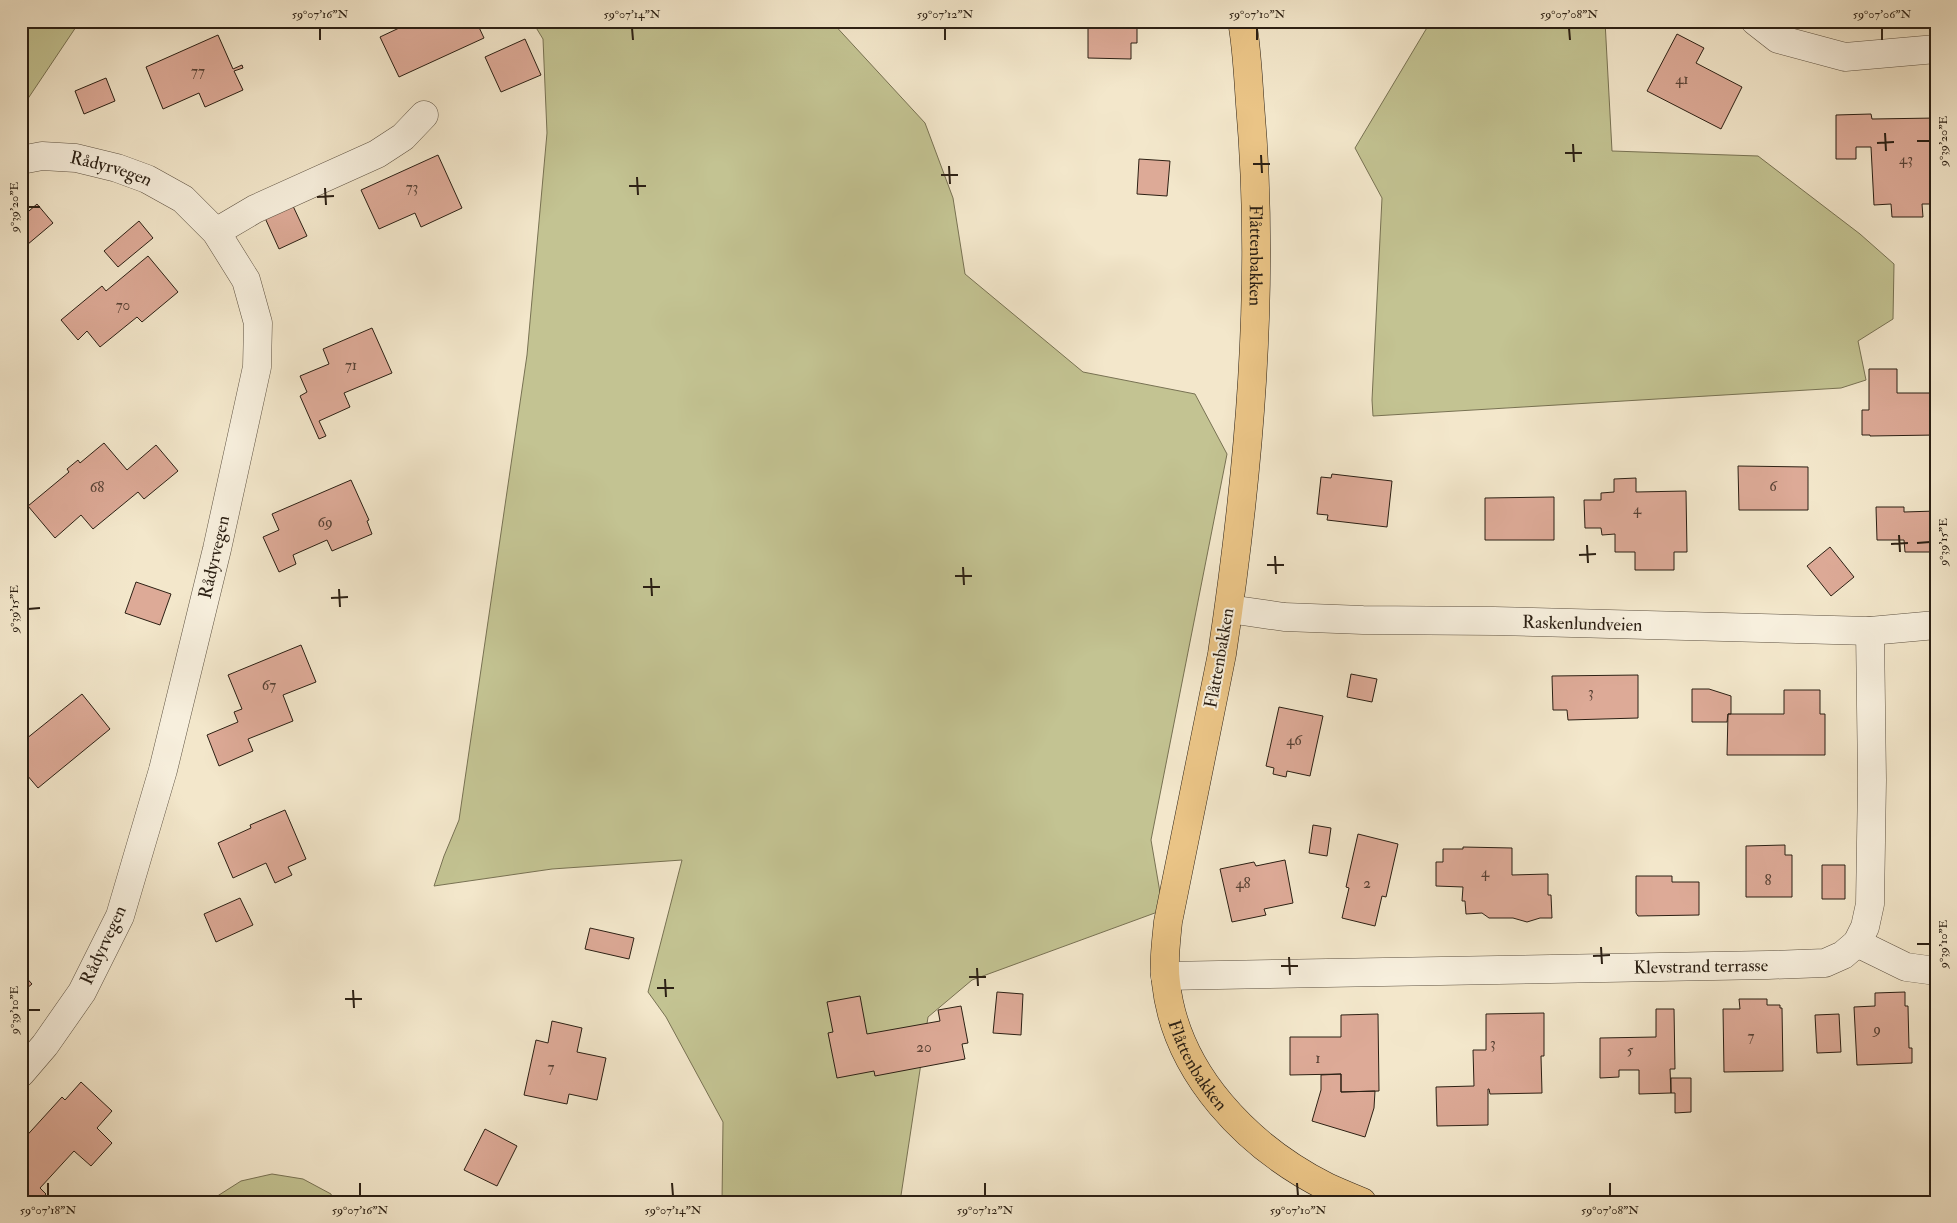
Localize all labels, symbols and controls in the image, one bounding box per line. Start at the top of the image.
text: 59°07'16"N [292,7,349,22]
text: 59°07'14"N [603,7,661,22]
text: 59°07'12"N [917,7,974,22]
text: 59°07'10"N [1229,7,1286,22]
text: 59°07'08"N [1540,7,1598,22]
text: 59°07'06"N [1853,7,1912,22]
house number: 77 [191,62,205,81]
house number: 41 [1675,70,1689,89]
text: 9°39'20"E [1936,115,1951,167]
street label: Rådyrvegen [67,146,157,192]
house number: 43 [1899,150,1913,169]
house number: 73 [406,178,418,197]
text: 9°39'20"E [7,181,22,233]
street label: Flåttenbakken [1243,204,1267,307]
house number: 70 [116,296,130,315]
house number: 71 [345,356,357,375]
house number: 6 [1769,477,1778,496]
house number: 68 [90,478,104,497]
house number: 4 [1633,500,1642,519]
street label: Rådyrvegen [194,513,235,601]
house number: 69 [317,513,333,532]
text: 9°39'15"E [1936,518,1951,567]
text: 9°39'15"E [7,585,22,634]
street label: Flåttenbakken [1199,606,1240,710]
street label: Raskenlundveien [1522,611,1643,637]
house number: 67 [262,676,276,695]
house number: 3 [1588,683,1594,702]
house number: 46 [1286,731,1303,750]
house number: 4 [1481,863,1490,882]
house number: 8 [1764,871,1772,890]
house number: 48 [1235,874,1251,893]
house number: 2 [1363,874,1371,893]
street label: Rådyrvegen [75,902,132,988]
text: 9°39'10"E [1936,919,1951,969]
street label: Klevstrand terrasse [1633,954,1769,979]
text: 9°39'10"E [7,985,22,1035]
street label: Flåttenbakken [1162,1017,1232,1116]
house number: 9 [1872,1020,1881,1039]
house number: 7 [1748,1027,1755,1046]
house number: 3 [1490,1034,1496,1053]
house number: 20 [916,1038,932,1057]
house number: 5 [1627,1041,1634,1060]
house number: 1 [1315,1049,1321,1068]
house number: 7 [548,1058,555,1077]
text: 59°07'18"N [20,1203,76,1218]
text: 59°07'16"N [332,1203,389,1218]
text: 59°07'14"N [644,1203,702,1218]
text: 59°07'12"N [957,1203,1014,1218]
text: 59°07'10"N [1270,1203,1327,1218]
text: 59°07'08"N [1581,1203,1639,1218]

